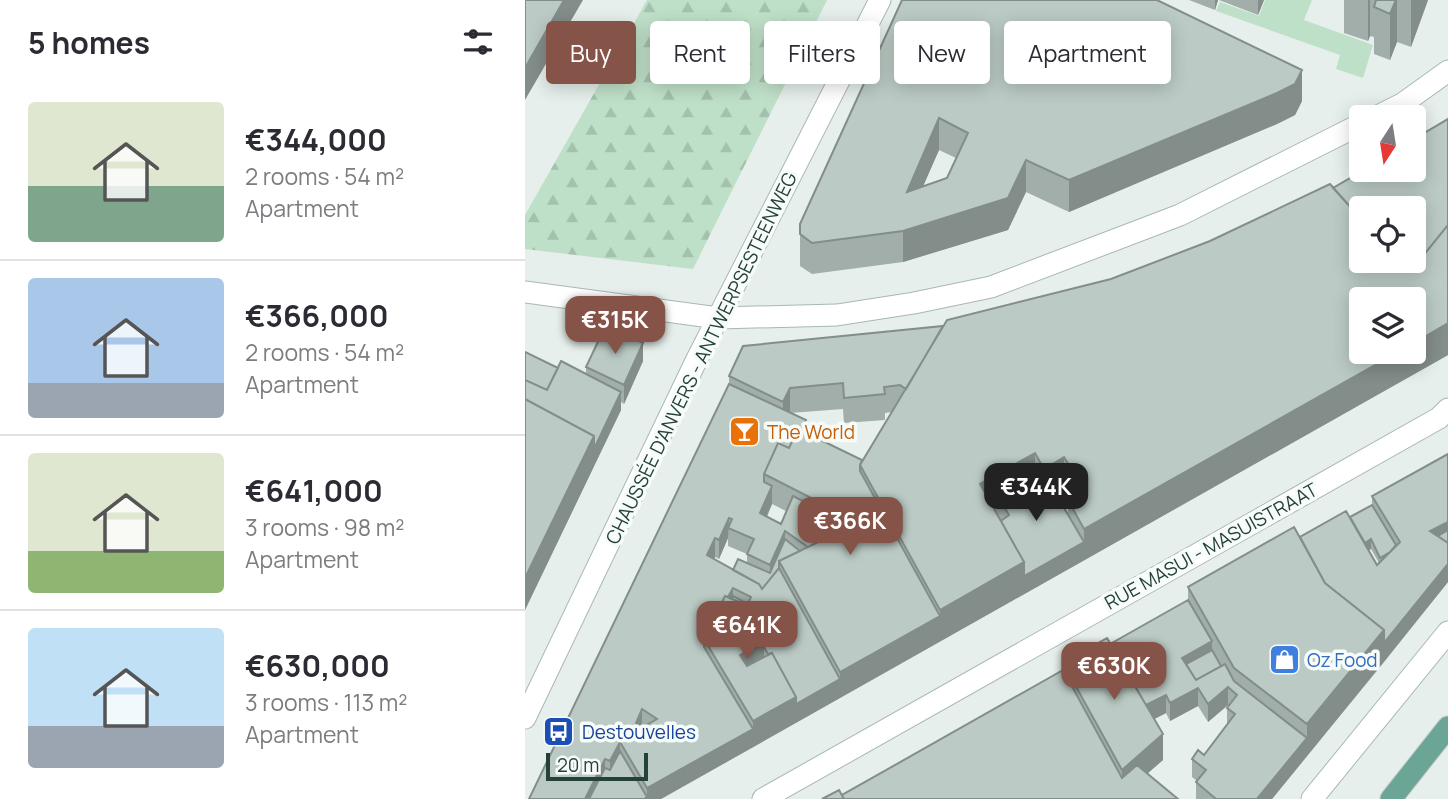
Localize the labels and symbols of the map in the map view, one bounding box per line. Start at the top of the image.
north arrow [1349,105,1426,182]
street label: CHAUSSÉE D'ANVERS - ANTWERPSESTEENWEG [599,168,803,548]
pin: €315K [566,296,664,356]
bar icon: The World [727,415,761,449]
place label: The World [767,419,855,445]
pin: €344K [987,463,1085,523]
street label: RUE MASUI - MASUISTRAAT [1100,476,1323,615]
pin: €366K [801,498,899,557]
pin: €641K [698,602,796,661]
pin: €630K [1065,642,1163,702]
shop icon: Oz Food [1267,643,1301,677]
place label: Oz Food [1307,647,1378,673]
bus stop icon: Destouvelles [542,715,576,749]
place label: Destouvelles [582,719,696,745]
scale bar [546,750,647,782]

